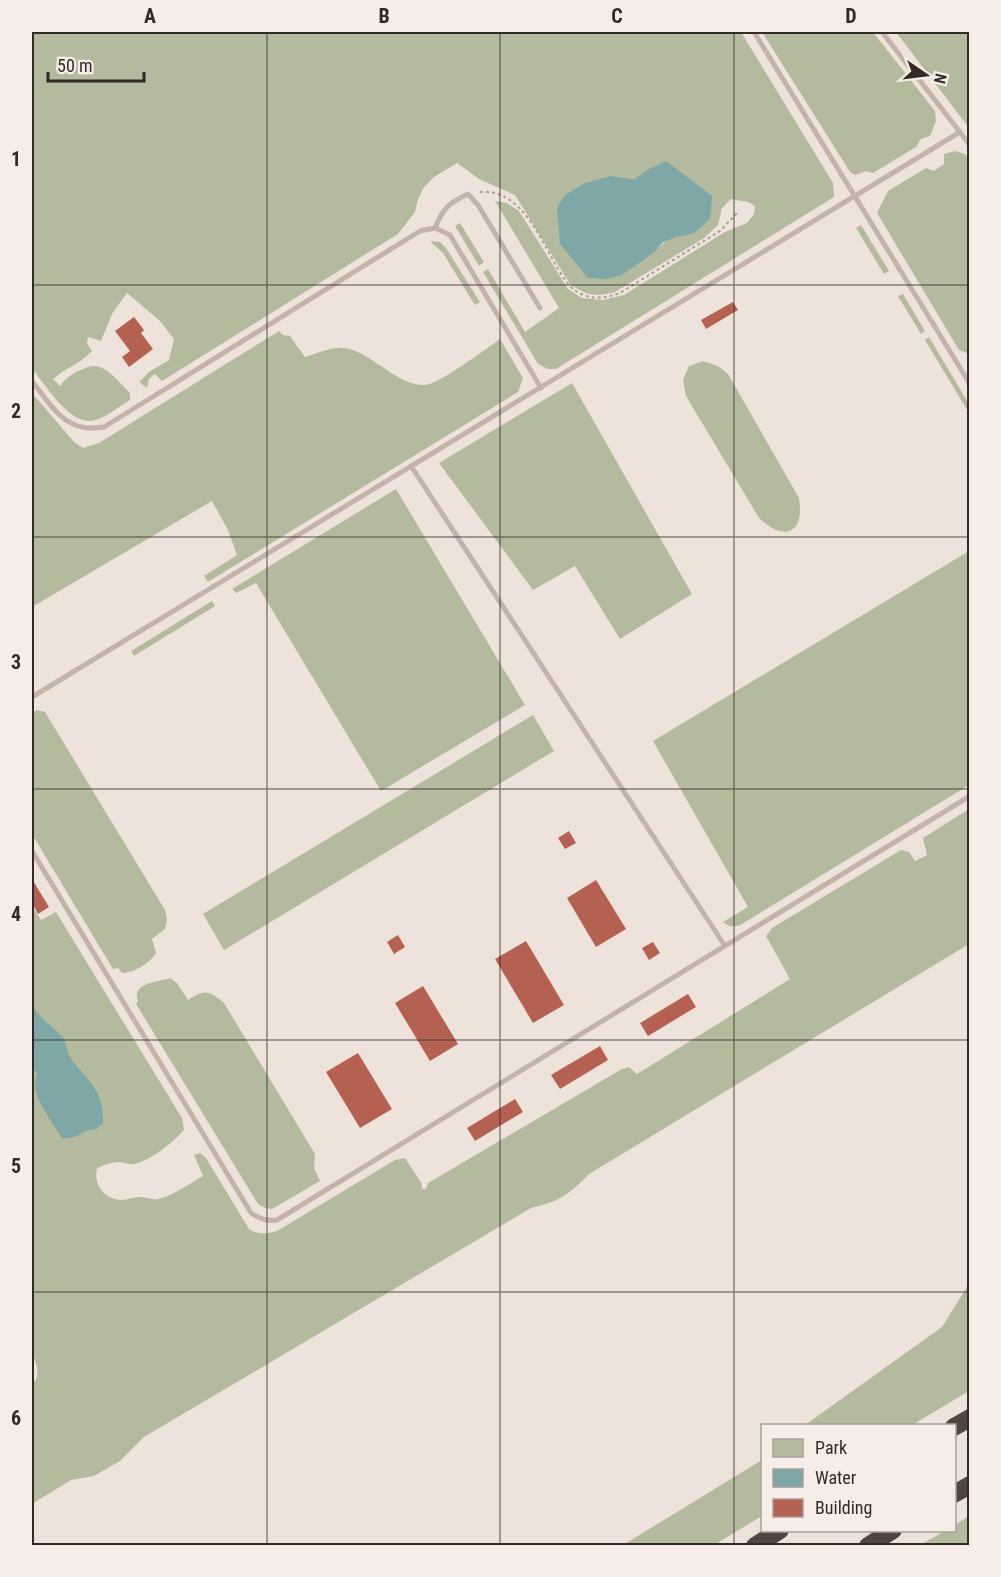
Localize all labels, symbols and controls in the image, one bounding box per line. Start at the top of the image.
text: A [144,4,156,28]
text: B [378,4,390,28]
text: C [611,4,623,28]
text: D [845,4,857,28]
scale bar [48,45,144,83]
north arrow [896,45,956,105]
text: 50 m [57,55,92,76]
text: N [930,71,950,86]
text: 1 [11,147,21,171]
text: 2 [11,399,21,423]
text: 3 [11,650,21,674]
text: 4 [11,902,21,926]
text: 5 [11,1154,21,1178]
text: 6 [11,1406,21,1430]
legend [761,1424,956,1532]
text: Park [815,1437,847,1458]
text: Water [815,1467,857,1488]
text: Building [815,1497,872,1518]

